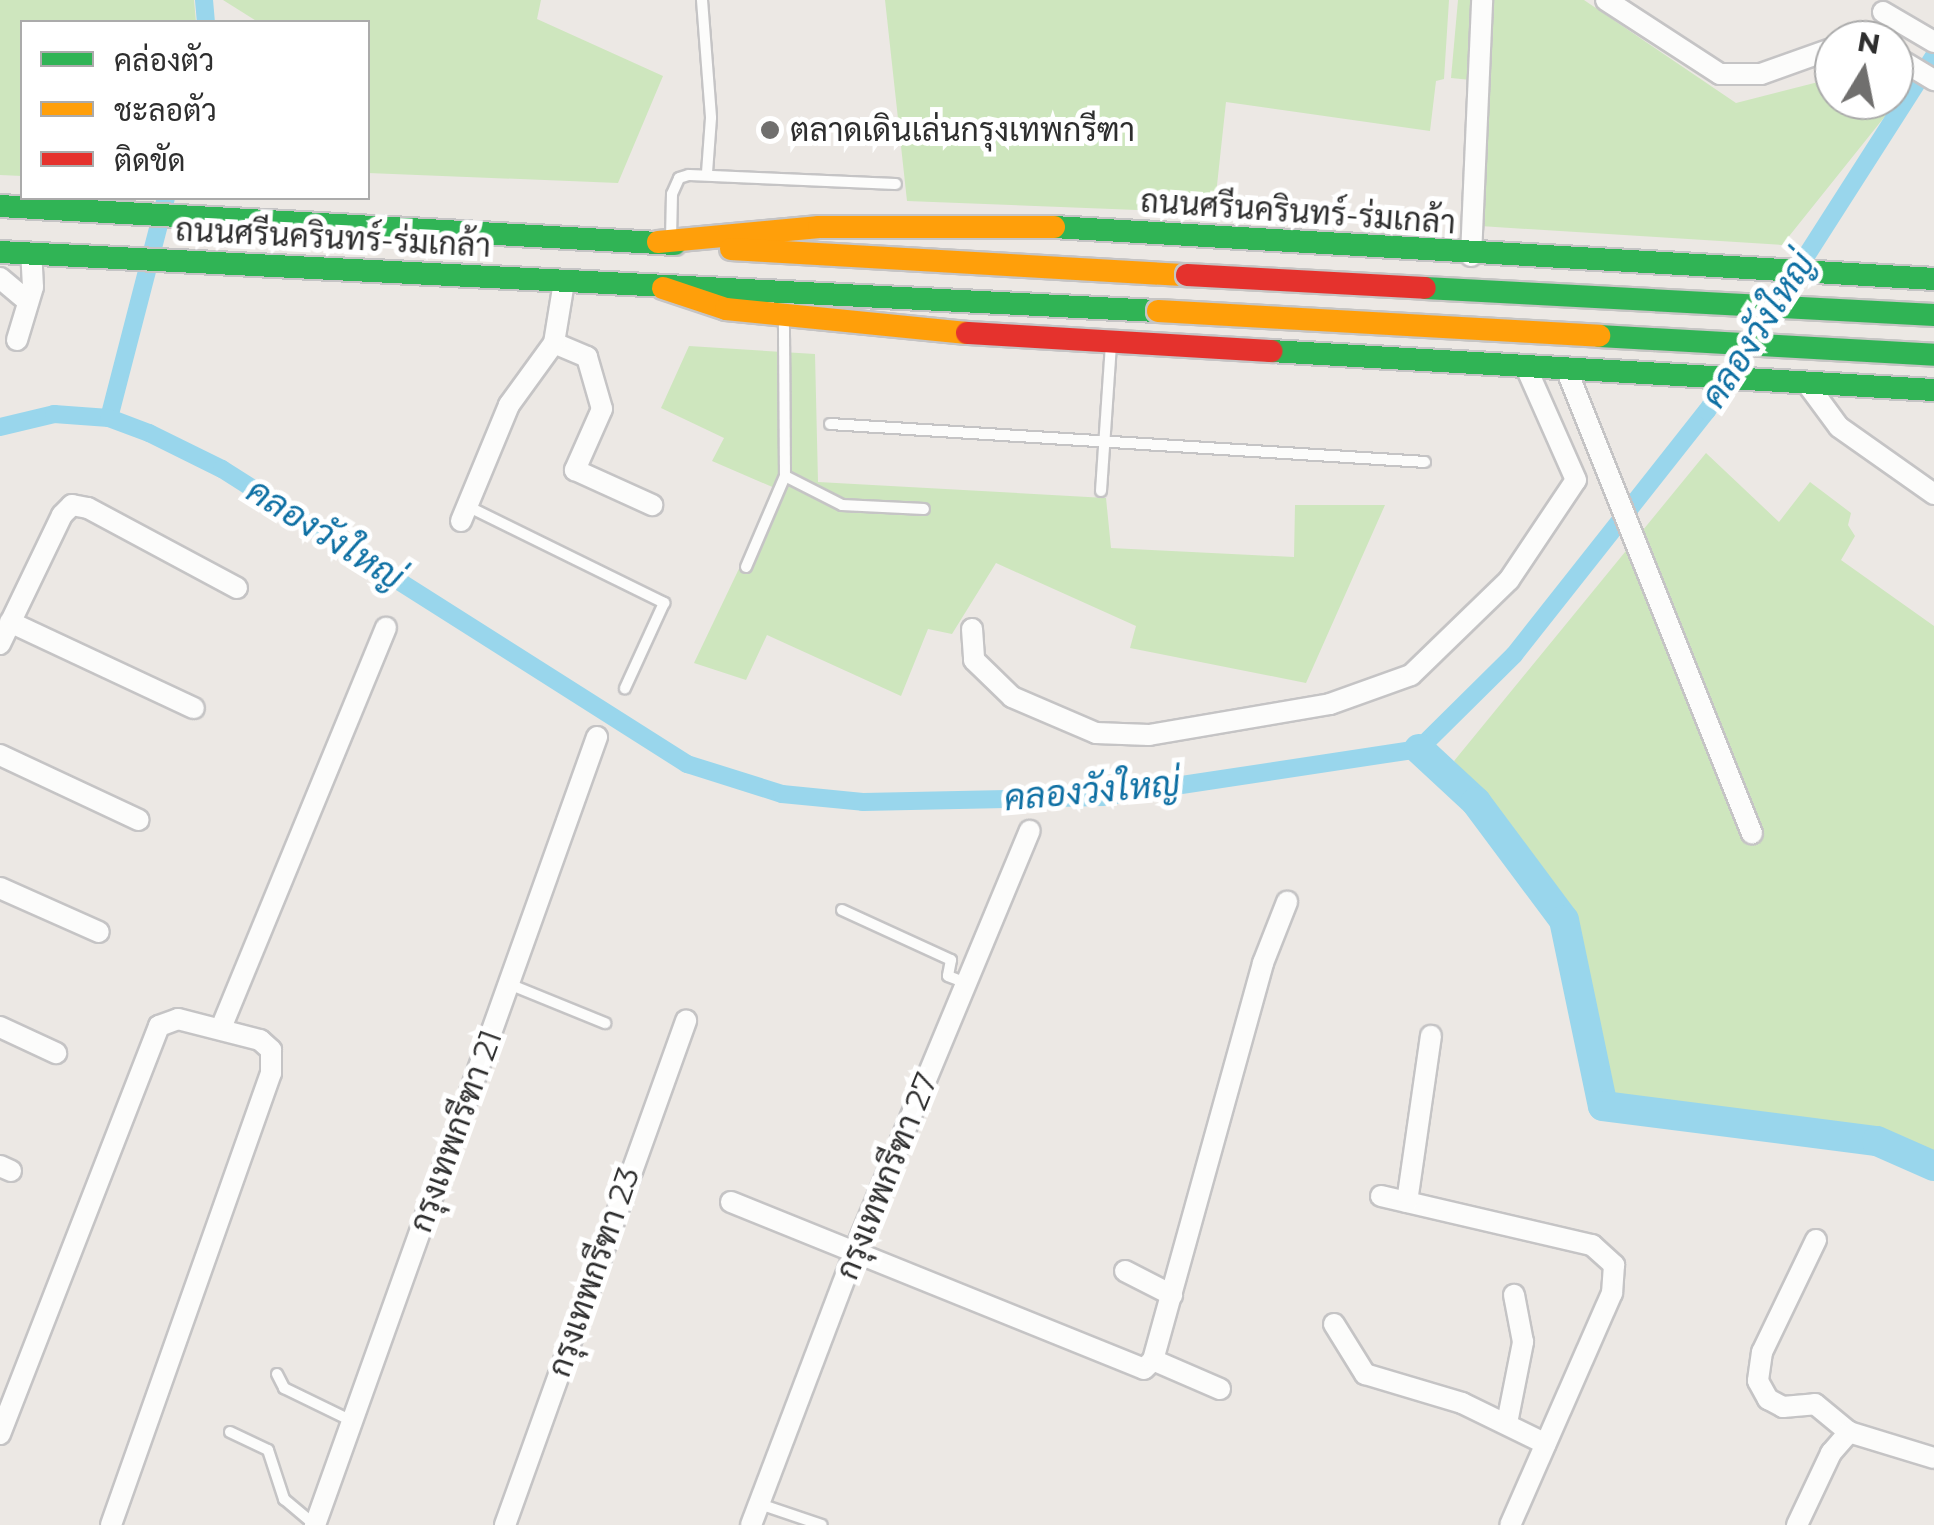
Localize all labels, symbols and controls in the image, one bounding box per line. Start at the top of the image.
legend [20,20,370,200]
north arrow [1814,20,1914,120]
text: N [1855,24,1883,61]
text: คล่องตัว [114,42,214,79]
text: ชะลอตัว [114,92,217,129]
place label: ตลาดเดินเล่นกรุงเทพกรีฑา [790,111,1135,149]
marker: ตลาดเดินเล่นกรุงเทพกรีฑา [759,119,781,141]
text: ติดขัด [114,142,186,179]
street label: ถนนศรีนครินทร์-ร่มเกล้า [1139,182,1457,242]
street label: ถนนศรีนครินทร์-ร่มเกล้า [174,211,492,265]
water label: คลองวังใหญ่ [1692,245,1824,415]
water label: คลองวังใหญ่ [239,469,411,599]
water label: คลองวังใหญ่ [1002,762,1182,820]
street label: กรุงเทพกรีฑา 21 [402,1025,510,1237]
street label: กรุงเทพกรีฑา 27 [828,1067,946,1285]
street label: กรุงเทพกรีฑา 23 [540,1162,648,1382]

